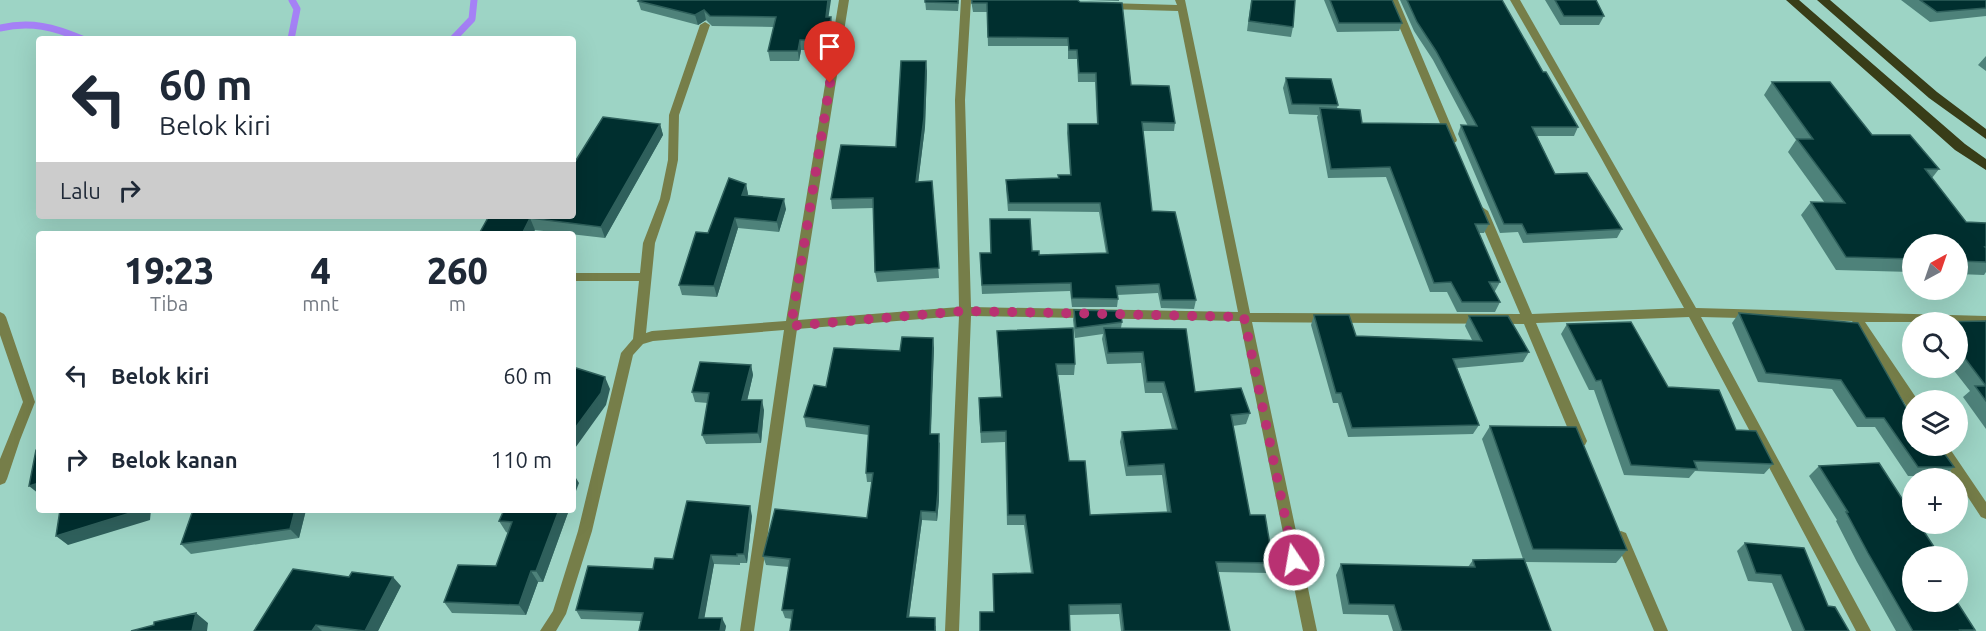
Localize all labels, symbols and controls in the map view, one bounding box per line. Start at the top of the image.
pin [804,21,855,83]
icon: arrive [813,30,846,63]
icon: left [60,60,138,138]
text: 60 m [159,61,253,108]
text: Belok kiri [159,110,271,140]
icon: right [113,174,146,207]
text: Lalu [60,178,101,203]
north arrow [1902,234,1968,300]
map controls [1902,234,1968,612]
text: 19:23 [124,250,214,291]
text: 4 [310,250,331,291]
text: 260 [427,250,488,291]
text: Tiba [150,292,188,315]
text: mnt [302,292,339,315]
text: m [449,292,466,315]
button: search [1902,312,1968,378]
icon: left [60,359,93,392]
text: Belok kiri [111,363,209,388]
text: 60 m [503,363,552,388]
button: layers [1902,390,1968,456]
icon: right [60,443,93,476]
text: Belok kanan [111,447,238,472]
text: 110 m [491,447,552,472]
button: + [1902,468,1968,534]
position arrow [1262,528,1326,592]
button: − [1902,546,1968,612]

